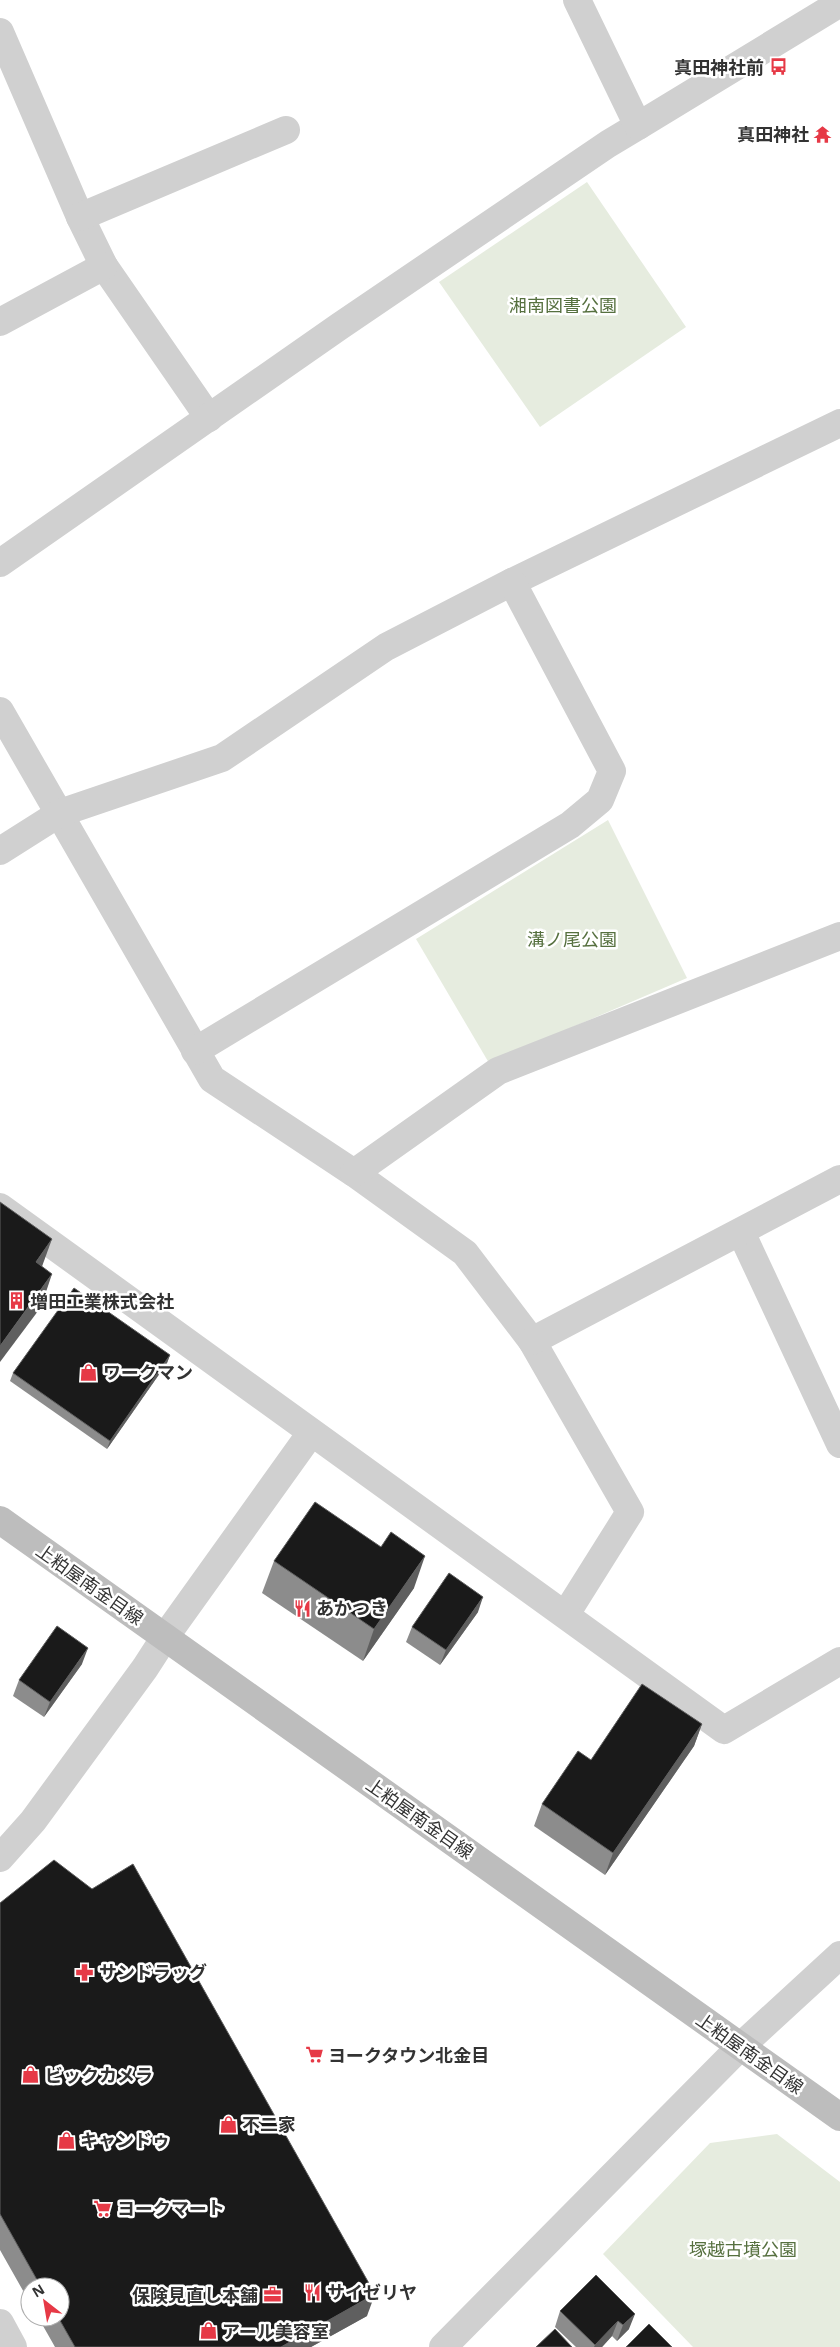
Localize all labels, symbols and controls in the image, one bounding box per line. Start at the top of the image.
place label: 真田神社前 [674,55,764,79]
bus stop icon: 真田神社前 [768,57,788,77]
place label: 真田神社 [737,122,809,146]
temple icon: 真田神社 [813,124,833,144]
park label: 湘南図書公園 [509,293,617,317]
park label: 溝ノ尾公園 [527,927,617,951]
place label: 増田工業株式会社 [30,1289,174,1313]
building icon: 増田工業株式会社 [6,1291,26,1311]
place label: ワークマン [103,1360,193,1384]
shop icon: ワークマン [79,1362,99,1382]
street label: 上粕屋南金目線 [32,1538,148,1630]
place label: あかつき [316,1596,388,1620]
restaurant icon: あかつき [292,1598,312,1618]
street label: 上粕屋南金目線 [362,1772,478,1864]
place label: サンドラッグ [99,1960,207,1984]
pharmacy icon: サンドラッグ [75,1962,95,1982]
street label: 上粕屋南金目線 [692,2007,808,2099]
place label: ヨークタウン北金目 [328,2043,489,2067]
supermarket icon: ヨークタウン北金目 [304,2045,324,2065]
place label: ビックカメラ [45,2063,153,2087]
shop icon: ビックカメラ [21,2065,41,2085]
place label: 不二家 [242,2112,296,2136]
shop icon: 不二家 [218,2114,238,2134]
place label: キャンドゥ [80,2128,170,2152]
shop icon: キャンドゥ [56,2130,76,2150]
place label: ヨークマート [117,2196,225,2220]
supermarket icon: ヨークマート [93,2198,113,2218]
park label: 塚越古墳公園 [689,2237,797,2261]
north arrow [20,2277,70,2327]
text: N [28,2279,48,2302]
place label: サイゼリヤ [327,2280,417,2304]
restaurant icon: サイゼリヤ [303,2282,323,2302]
place label: 保険見直し本舗 [132,2283,258,2307]
office icon: 保険見直し本舗 [262,2285,282,2305]
place label: アール美容室 [222,2319,329,2343]
shop icon: アール美容室 [198,2321,218,2341]

